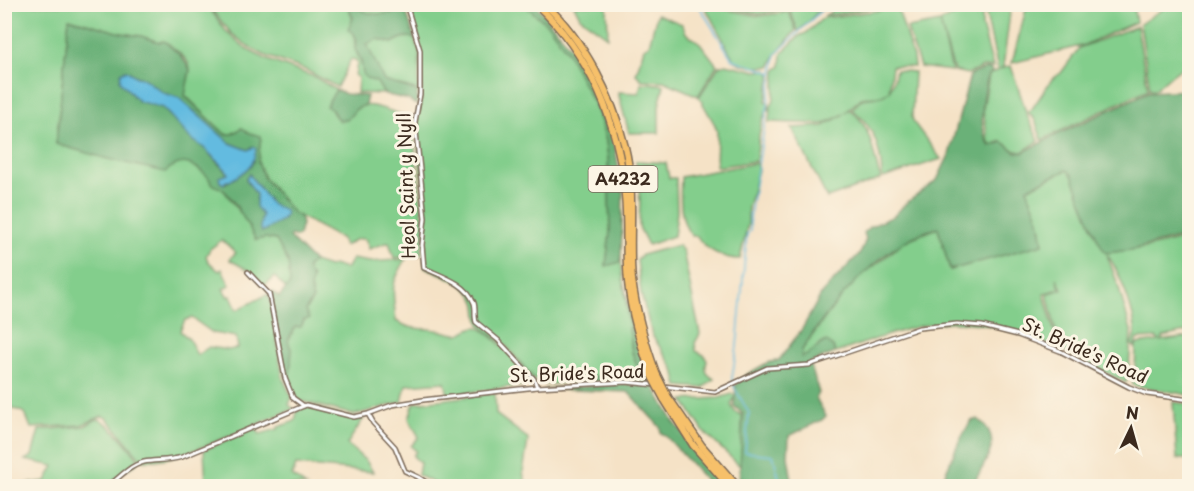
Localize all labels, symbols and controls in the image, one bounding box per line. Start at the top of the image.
street label: Heol Saint y Nyll [389,113,422,260]
road number: A4232 [588,166,658,192]
street label: St. Bride's Road [1018,310,1153,389]
street label: St. Bride's Road [509,357,645,388]
north arrow [1101,398,1161,458]
text: N [1125,400,1140,425]

